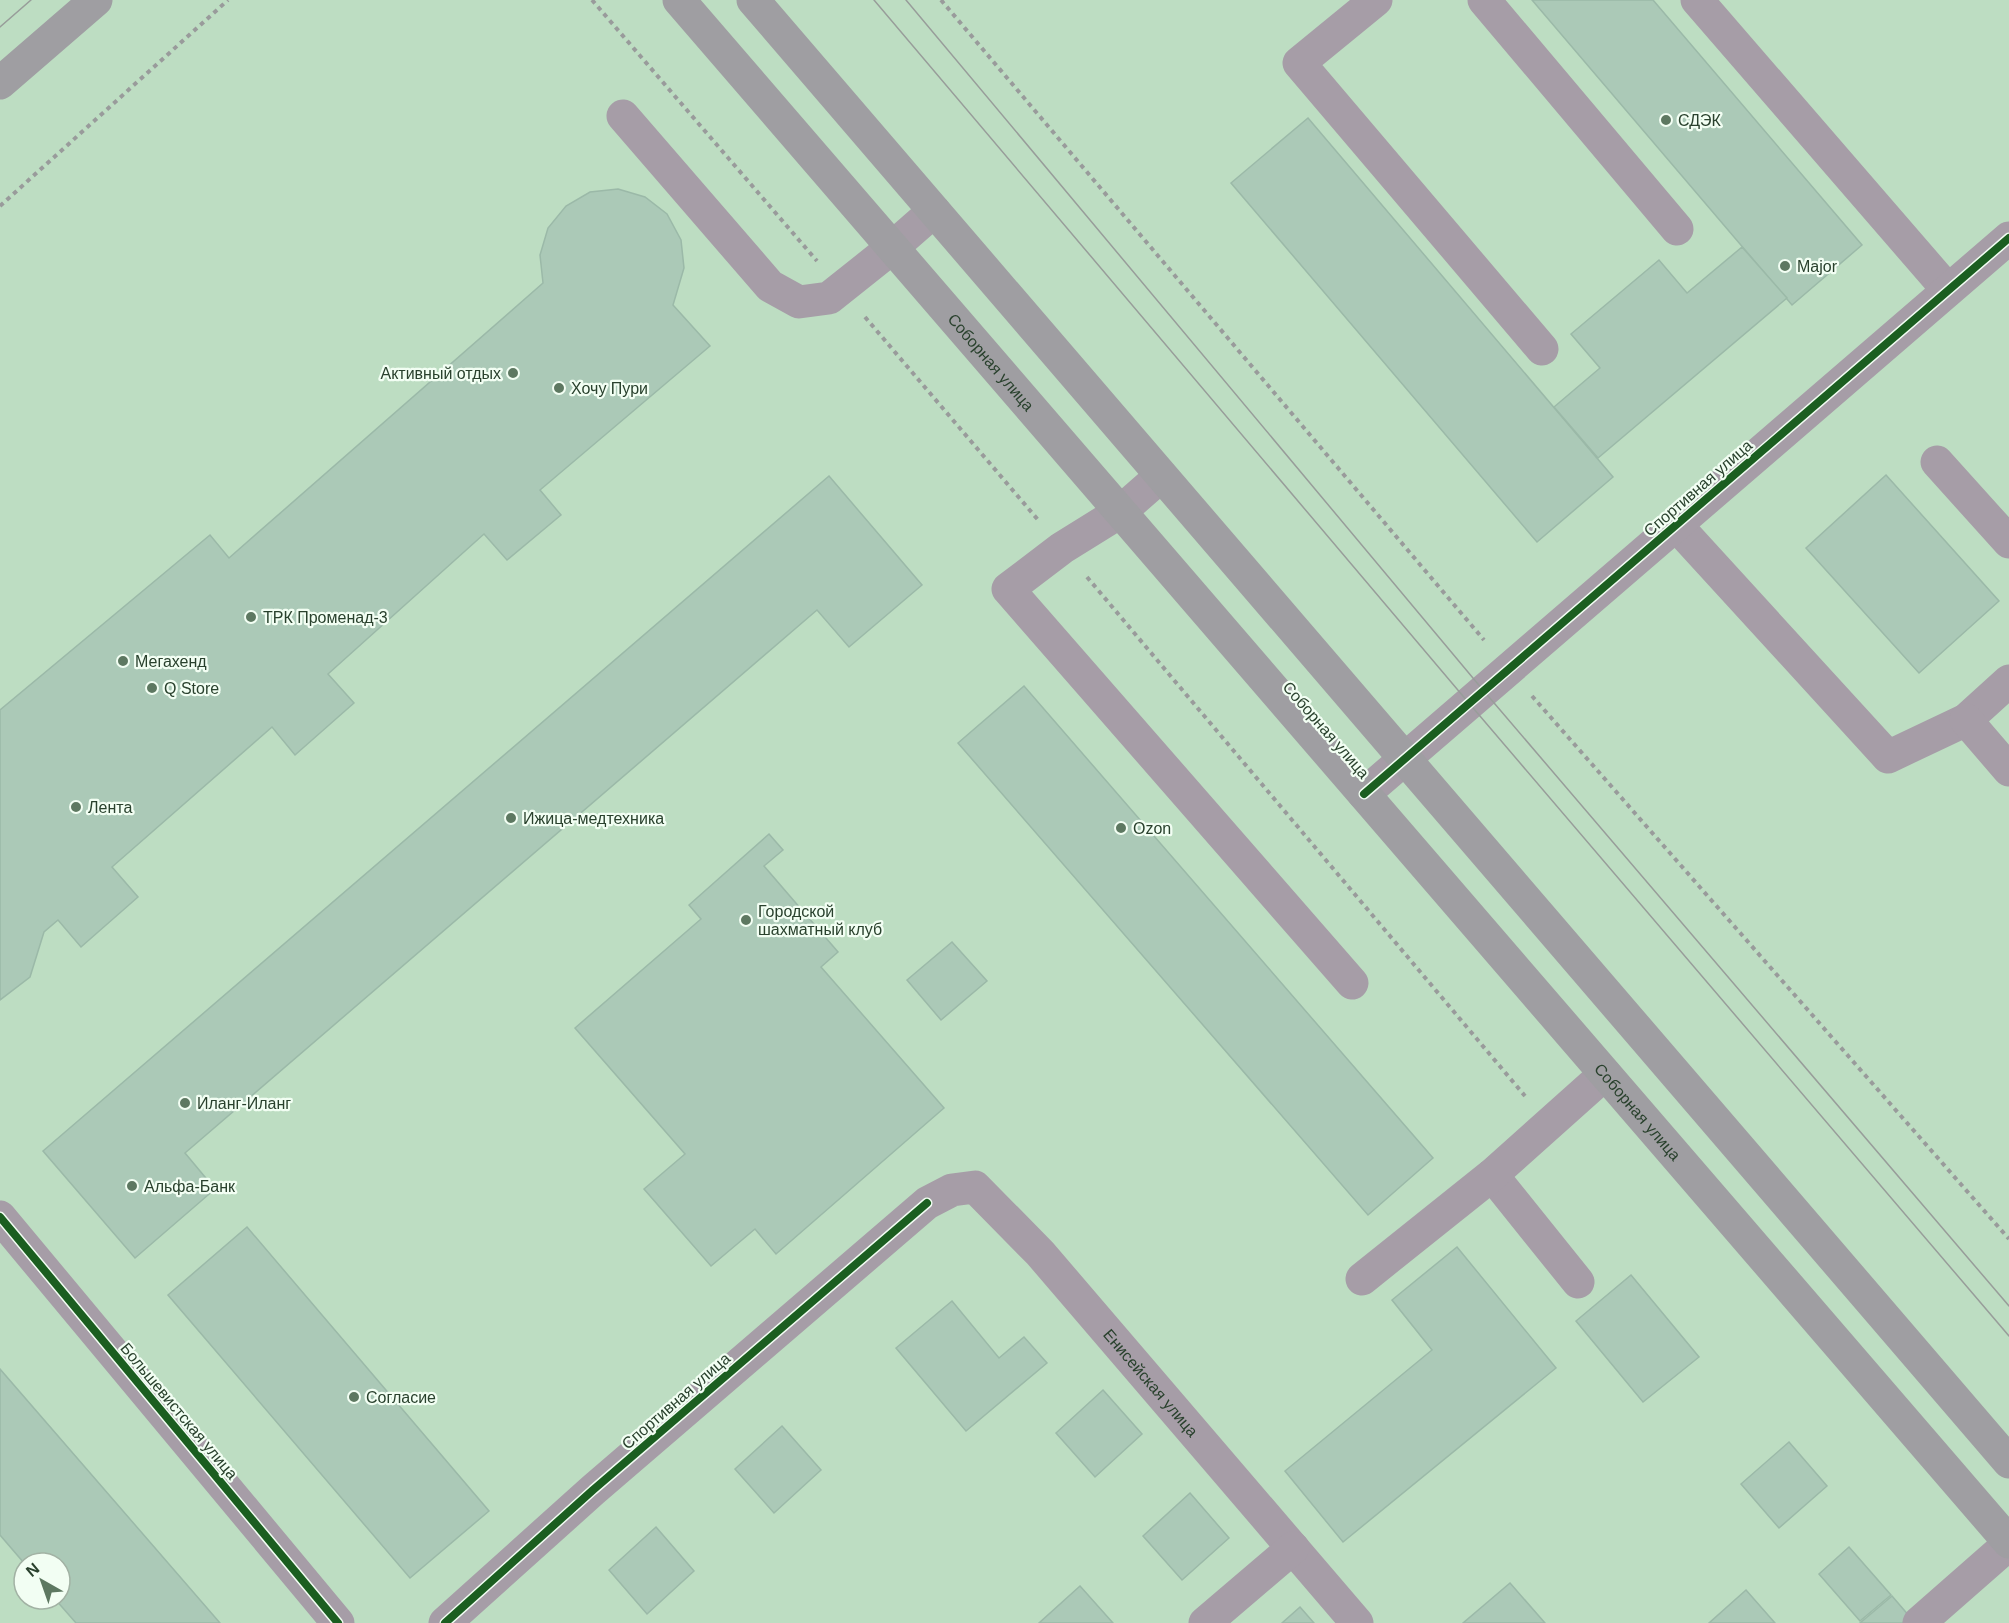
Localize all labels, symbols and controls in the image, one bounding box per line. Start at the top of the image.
place label: СДЭК [1678,112,1722,129]
marker: СДЭК [1659,113,1673,127]
place label: Major [1797,258,1838,275]
marker: Major [1778,259,1792,273]
street label: Соборная улица [945,310,1038,414]
place label: Активный отдых [380,365,501,382]
marker: Активный отдых [506,366,520,380]
place label: Хочу Пури [571,380,648,397]
marker: Хочу Пури [552,381,566,395]
street label: Спортивная улица [1641,436,1755,539]
place label: ТРК Променад-3 [263,609,388,626]
marker: ТРК Променад-3 [244,610,258,624]
place label: Мегахенд [135,653,207,670]
marker: Мегахенд [116,654,130,668]
street label: Соборная улица [1279,678,1373,782]
place label: Q Store [164,680,219,697]
marker: Q Store [145,681,159,695]
place label: Лента [88,799,132,816]
marker: Лента [69,800,83,814]
place label: Ижица-медтехника [523,810,664,827]
marker: Ижица-медтехника [504,811,518,825]
place label: Ozon [1133,820,1171,837]
marker: Ozon [1114,821,1128,835]
place label: Городской шахматный клуб [758,903,882,938]
marker: Городской шахматный клуб [739,913,753,927]
street label: Соборная улица [1591,1060,1684,1164]
place label: Иланг-Иланг [197,1095,291,1112]
marker: Иланг-Иланг [178,1096,192,1110]
place label: Альфа-Банк [144,1178,236,1195]
marker: Альфа-Банк [125,1179,139,1193]
street label: Енисейская улица [1100,1326,1202,1440]
street label: Большевистская улица [117,1340,241,1483]
street label: Спортивная улица [619,1349,733,1452]
place label: Согласие [366,1389,436,1406]
marker: Согласие [347,1390,361,1404]
north arrow [12,1551,72,1611]
text: N [23,1560,43,1580]

